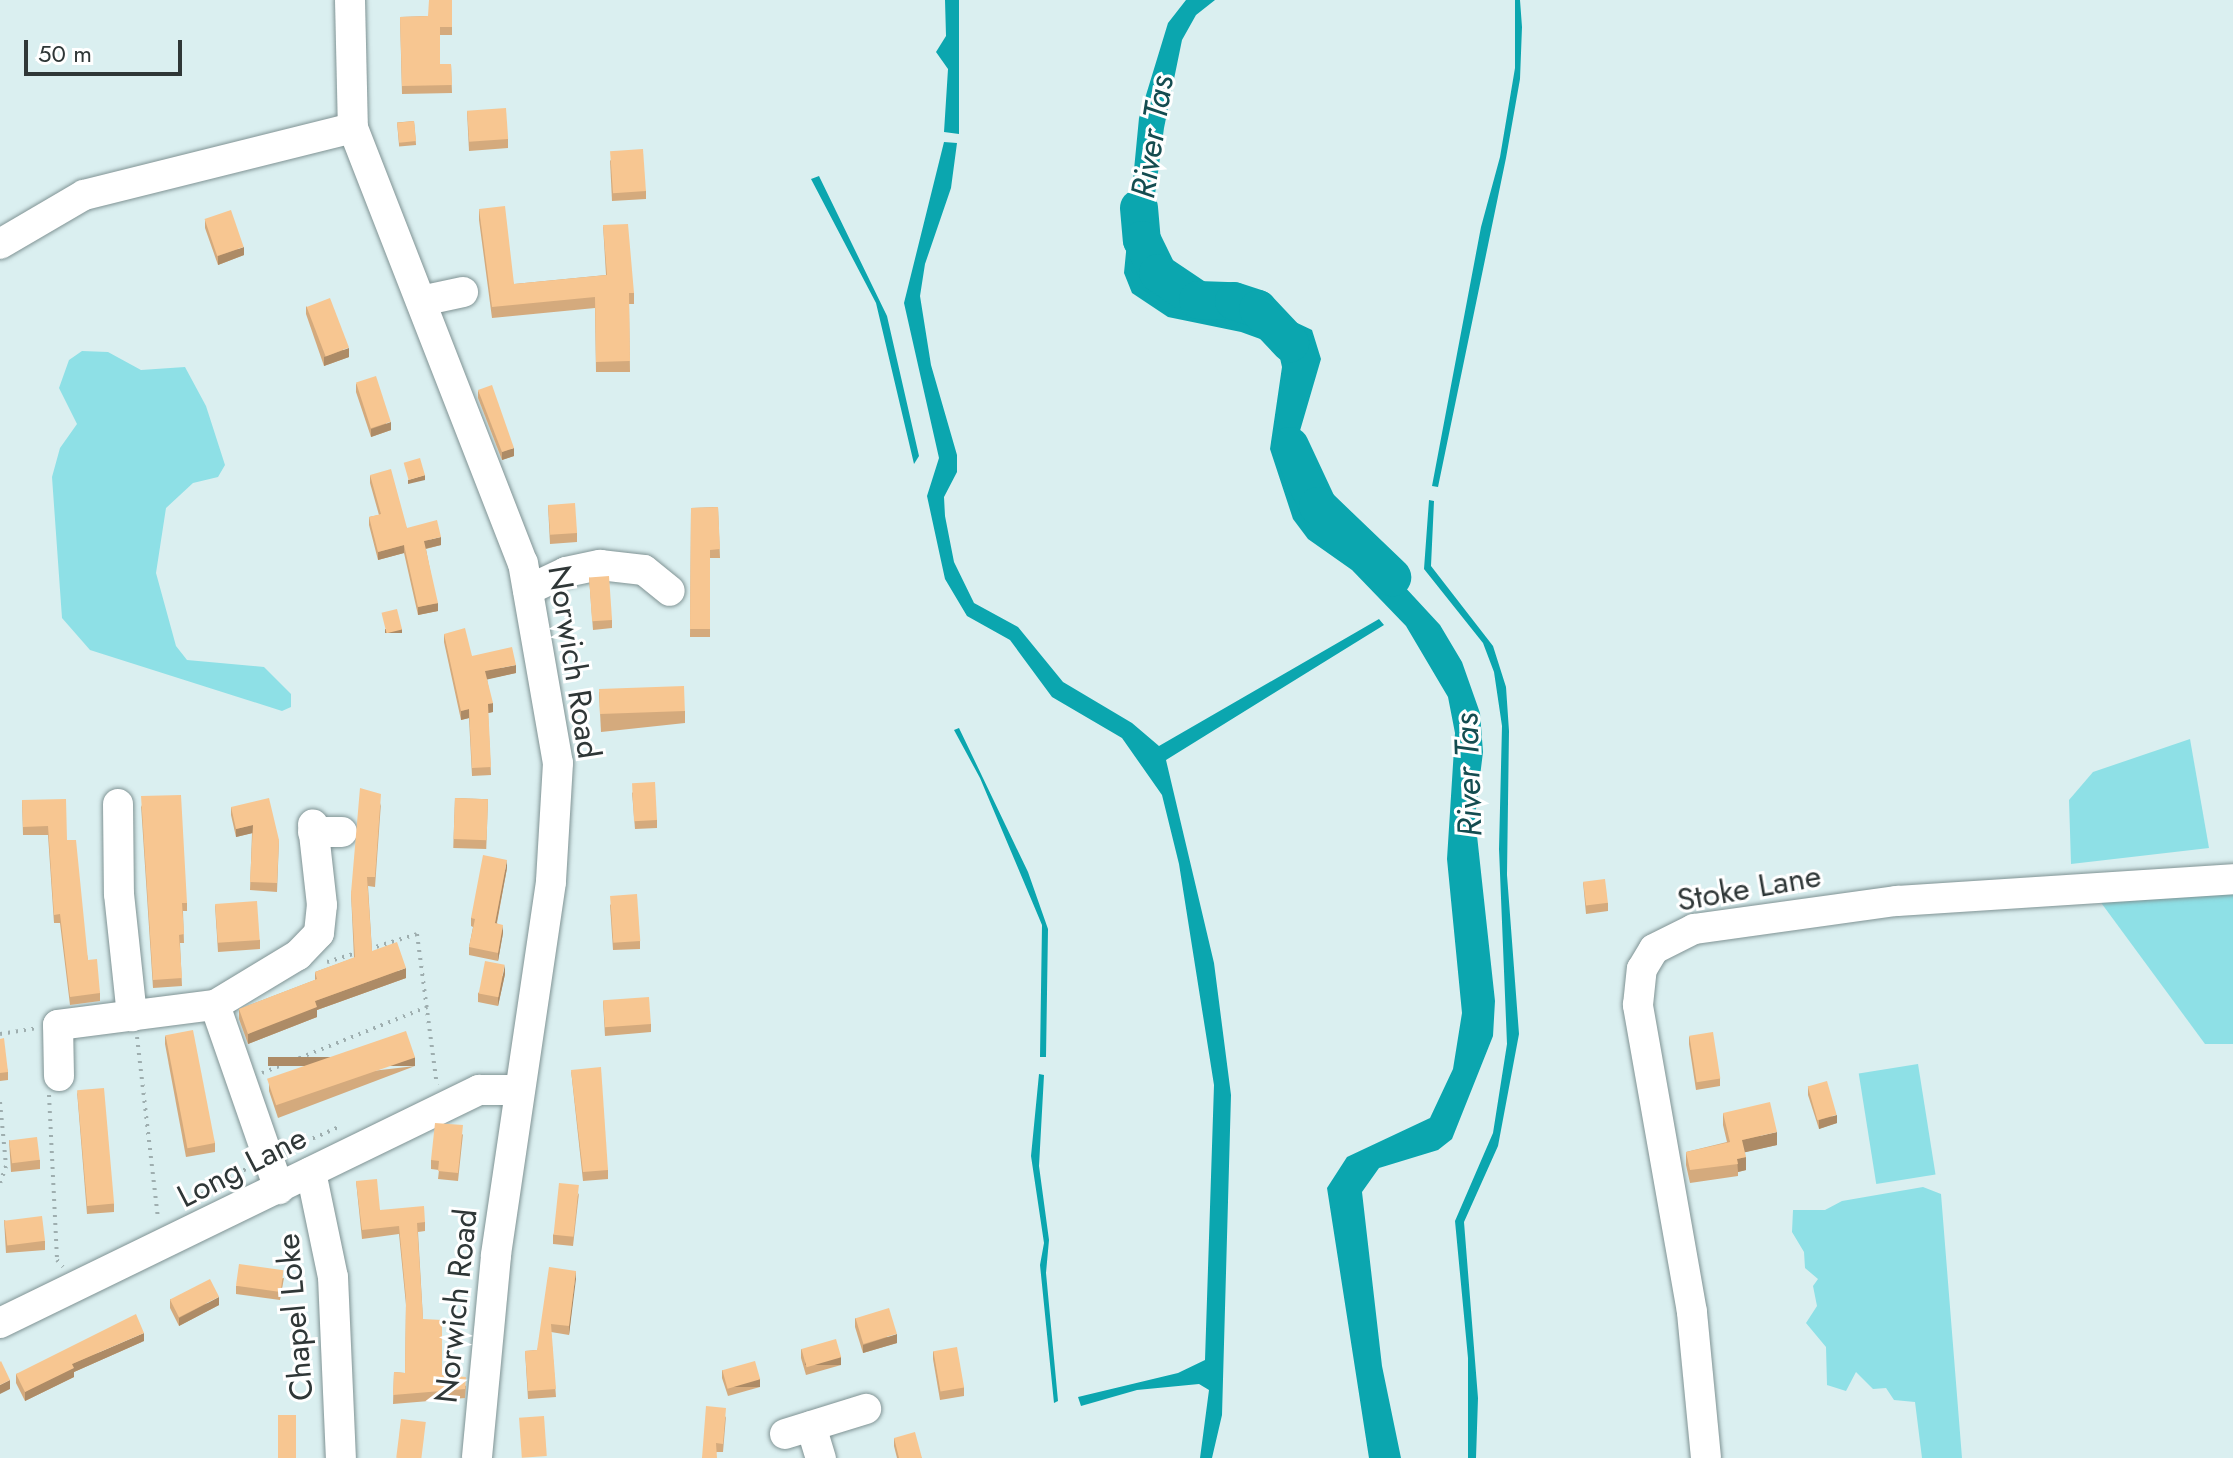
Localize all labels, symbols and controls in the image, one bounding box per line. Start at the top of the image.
scale bar [28,24,186,74]
text: 50 m [38,36,92,71]
water label: River Tas [1122,73,1182,201]
street label: Norwich Road [540,563,608,761]
water label: River Tas [1445,713,1491,837]
street label: Stoke Lane [1674,856,1824,920]
street label: Long Lane [171,1118,313,1216]
street label: Norwich Road [427,1207,485,1405]
street label: Chapel Loke [269,1232,321,1402]

